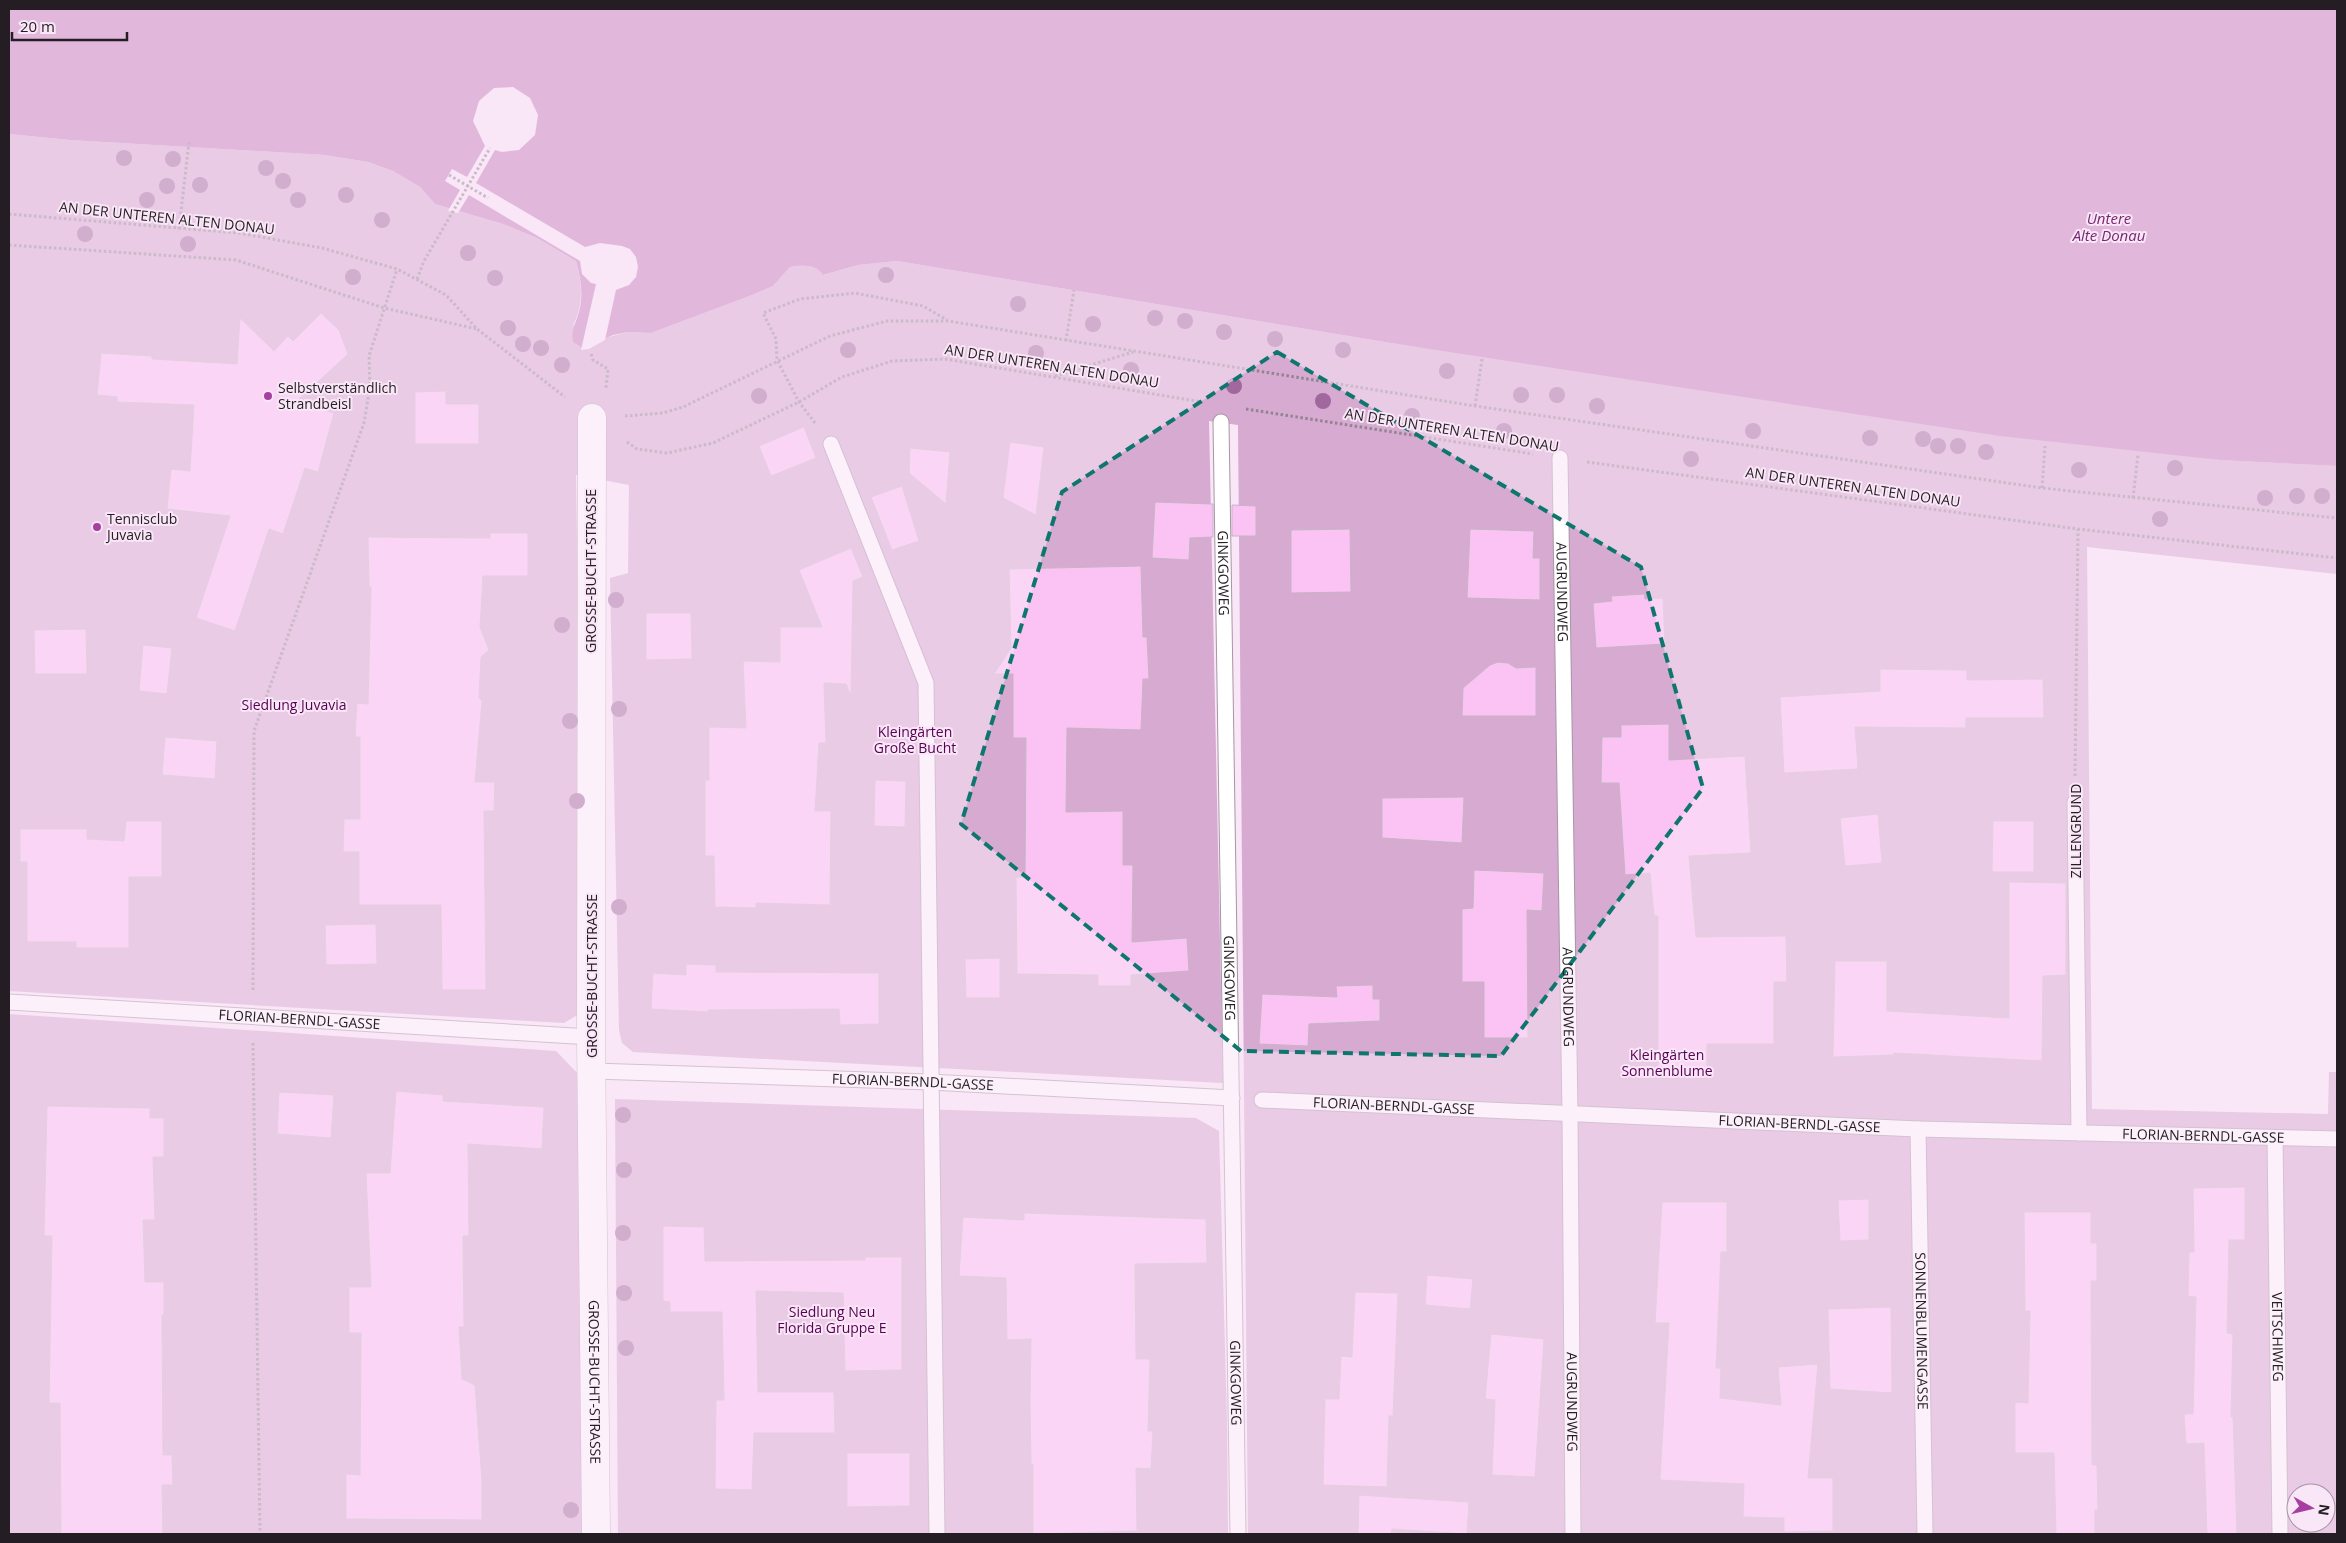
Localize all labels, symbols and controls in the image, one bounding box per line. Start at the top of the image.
scale bar [12,10,128,42]
text: 20 m [20,16,55,36]
street label: AN DER UNTEREN ALTEN DONAU [58,197,276,238]
water label: Untere Alte Donau [2072,208,2146,245]
street label: AN DER UNTEREN ALTEN DONAU [944,339,1161,392]
place label: Selbstverständlich Strandbeisl [278,378,397,413]
marker: Selbstverständlich Strandbeisl [262,390,274,402]
street label: AN DER UNTEREN ALTEN DONAU [1344,403,1561,456]
street label: AN DER UNTEREN ALTEN DONAU [1745,462,1962,511]
street label: GROSSE-BUCHT-STRASSE [581,489,600,653]
place label: Tennisclub Juvavia [105,509,177,544]
marker: Tennisclub Juvavia [91,521,103,533]
street label: GINKGOWEG [1214,530,1234,616]
street label: AUGRUNDWEG [1552,542,1573,642]
park label: Siedlung Juvavia [241,695,347,714]
park label: Kleingärten Große Bucht [874,722,956,757]
street label: ZILLENGRUND [2066,784,2085,878]
street label: GROSSE-BUCHT-STRASSE [582,894,601,1058]
street label: GINKGOWEG [1220,935,1240,1021]
street label: AUGRUNDWEG [1558,947,1579,1047]
street label: FLORIAN-BERNDL-GASSE [218,1005,381,1033]
park label: Kleingärten Sonnenblume [1621,1045,1713,1080]
street label: FLORIAN-BERNDL-GASSE [832,1069,994,1094]
street label: FLORIAN-BERNDL-GASSE [1312,1092,1475,1118]
street label: FLORIAN-BERNDL-GASSE [1718,1110,1881,1136]
street label: FLORIAN-BERNDL-GASSE [2122,1124,2285,1147]
street label: SONNENBLUMENGASSE [1911,1252,1933,1410]
street label: VEITSCHIWEG [2268,1292,2288,1382]
street label: GROSSE-BUCHT-STRASSE [585,1300,605,1464]
park label: Siedlung Neu Florida Gruppe E [777,1302,887,1337]
street label: GINKGOWEG [1226,1340,1246,1426]
street label: AUGRUNDWEG [1563,1352,1582,1452]
north arrow [2286,1483,2336,1533]
text: N [2314,1503,2335,1517]

